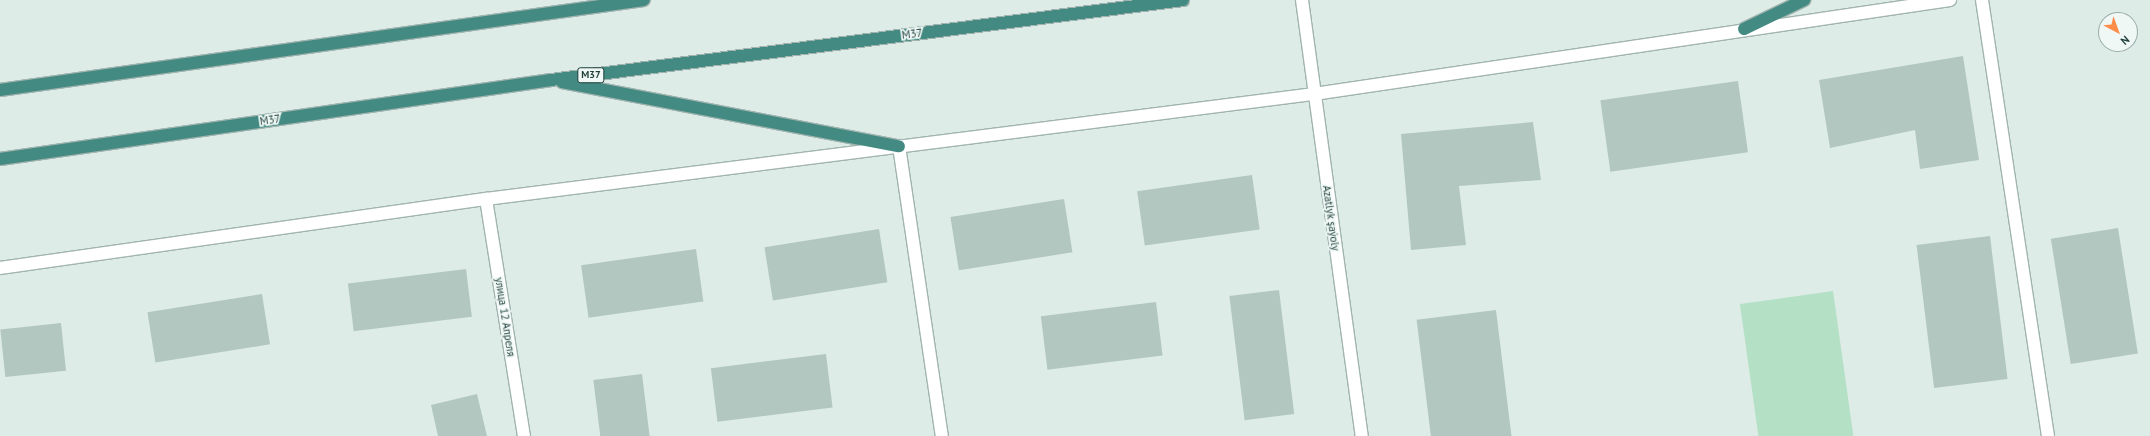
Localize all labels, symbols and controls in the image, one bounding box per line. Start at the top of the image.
north arrow [2098,12,2138,52]
street label: M37 [901,26,923,42]
text: N [2118,33,2133,48]
road number: M37 [577,67,605,83]
street label: M37 [259,112,281,128]
street label: Azatlyk şaýoly [1320,184,1342,252]
street label: улица 12 Апреля [492,276,518,358]

